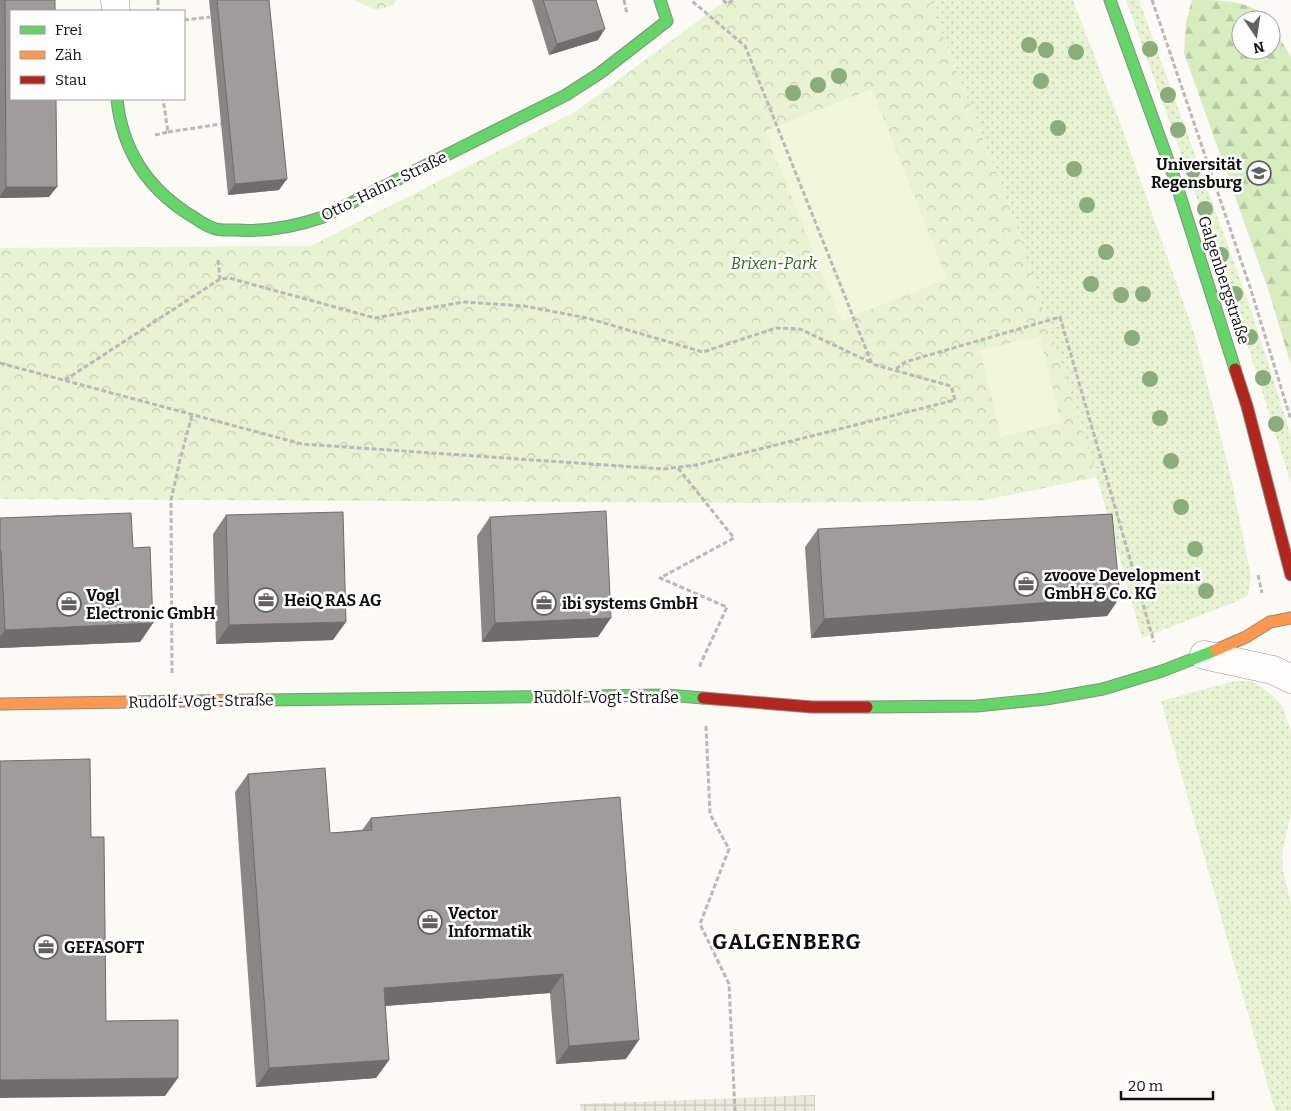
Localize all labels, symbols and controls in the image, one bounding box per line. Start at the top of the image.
legend [10,10,185,100]
north arrow [1231,10,1281,60]
text: Frei [55,21,83,39]
text: N [1251,38,1266,57]
text: Zäh [55,46,82,64]
text: Stau [55,71,87,89]
street label: Otto-Hahn-Straße [318,147,450,225]
place label: Universität Regensburg [1151,155,1243,192]
school or university icon: Universität Regensburg [1246,160,1272,186]
street label: Galgenbergstraße [1194,213,1254,347]
park label: Brixen-Park [731,254,817,273]
place label: zvoove Development GmbH & Co. KG [1044,566,1201,603]
office icon: zvoove Development GmbH & Co. KG [1013,571,1039,597]
place label: Vogl Electronic GmbH [86,586,216,623]
office icon: HeiQ RAS AG [253,587,279,613]
office icon: ibi systems GmbH [531,590,557,616]
office icon: Vogl Electronic GmbH [56,591,82,617]
place label: HeiQ RAS AG [284,591,382,610]
place label: ibi systems GmbH [562,594,699,613]
street label: Rudolf-Vogt-Straße [533,688,679,707]
street label: Rudolf-Vogt-Straße [128,690,274,712]
place label: Vector Informatik [448,904,532,941]
office icon: Vector Informatik [417,909,443,935]
district label: GALGENBERG [712,929,862,955]
office icon: GEFASOFT [33,934,59,960]
place label: GEFASOFT [64,938,145,957]
scale bar [1121,1068,1214,1100]
text: 20 m [1128,1077,1164,1095]

